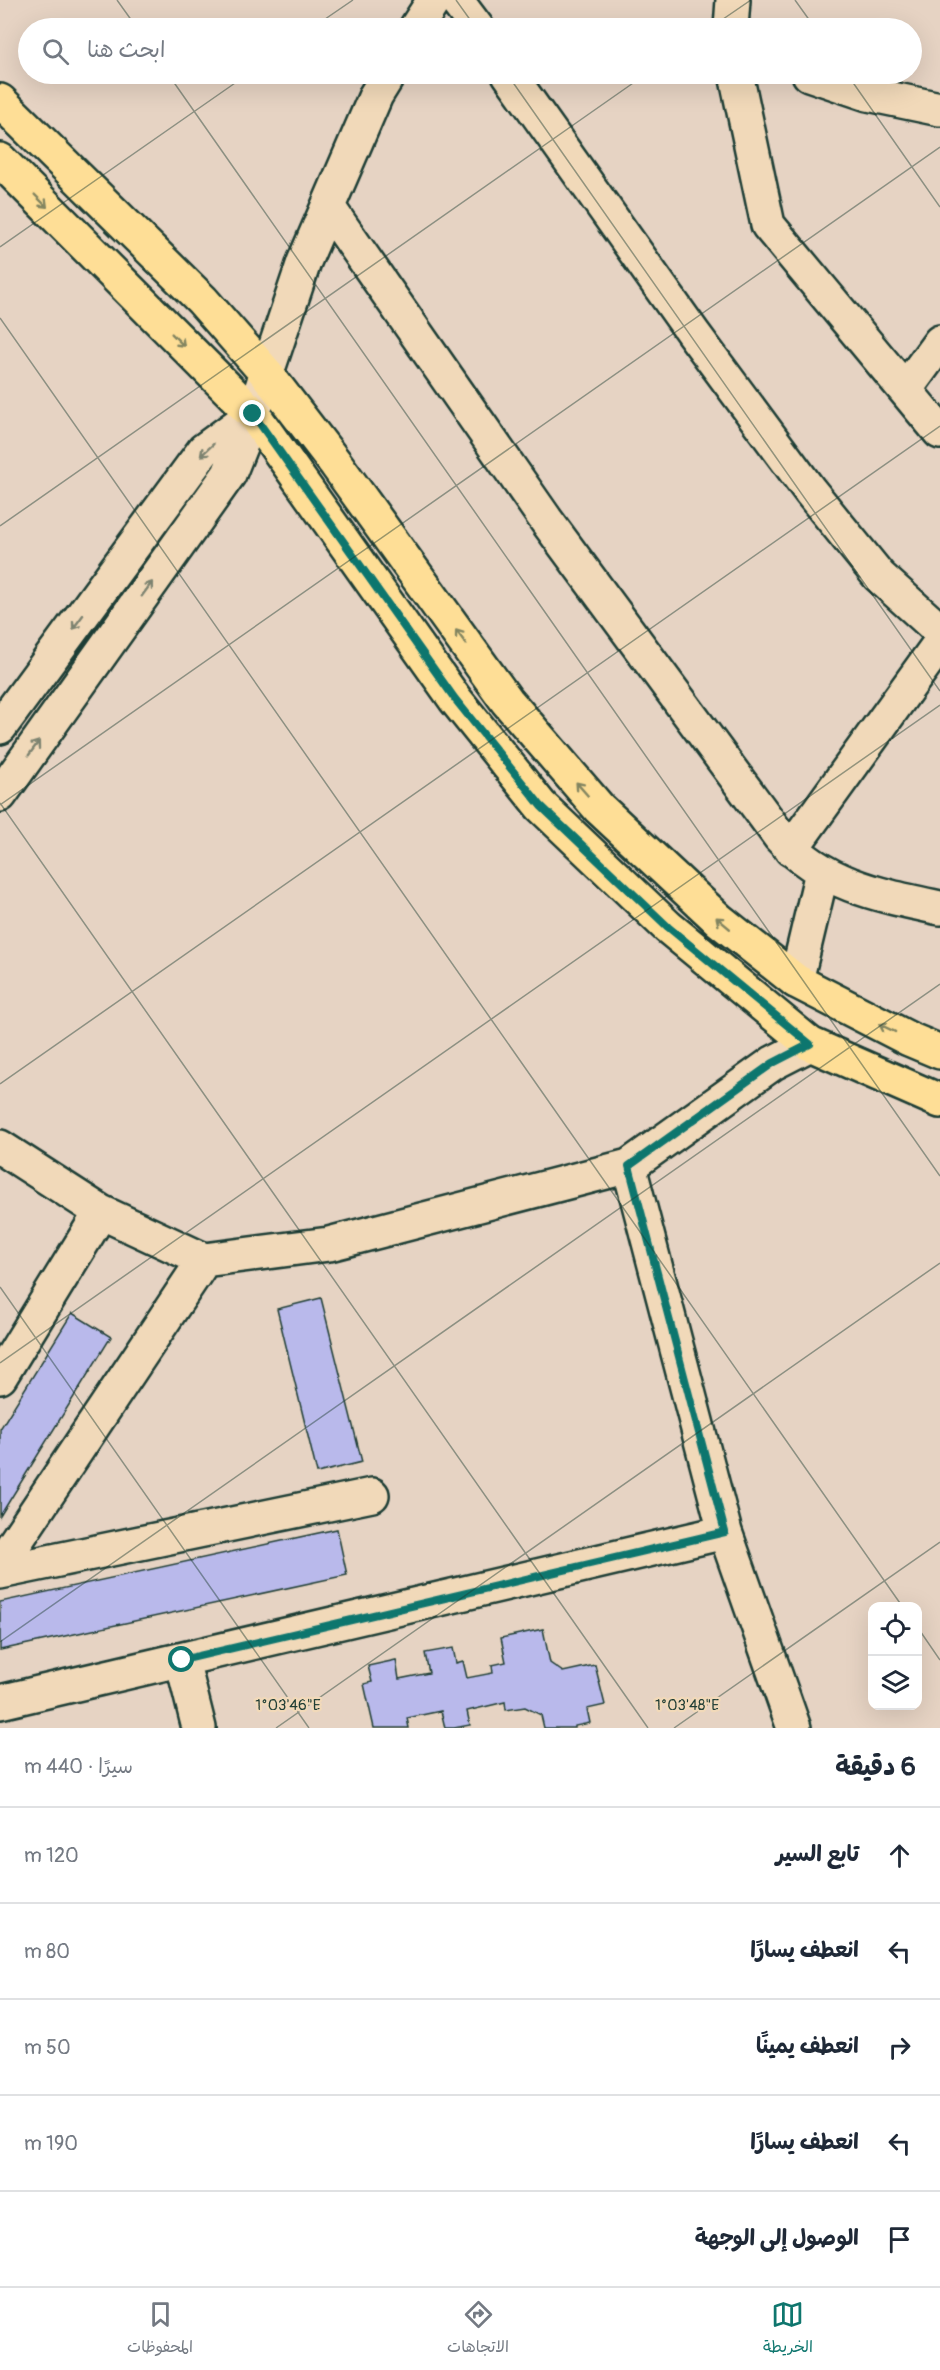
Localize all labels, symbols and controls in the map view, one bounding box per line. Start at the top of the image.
search box [18,18,922,84]
icon: search [39,35,72,68]
text: ابحث هنا [87,36,165,64]
one-way arrow [34,194,49,209]
one-way arrow [171,333,186,347]
route end [239,400,265,426]
one-way arrow [200,443,215,457]
one-way arrow [141,582,153,598]
one-way arrow [71,614,84,630]
one-way arrow [454,629,467,645]
one-way arrow [28,740,40,756]
one-way arrow [576,781,589,797]
one-way arrow [716,916,731,930]
one-way arrow [878,1022,896,1033]
map controls [868,1602,922,1710]
button: locate [868,1602,922,1656]
route start [168,1646,194,1672]
button: layers [868,1656,922,1710]
text: 1°03'46"E [255,1696,321,1715]
text: 1°03'48"E [655,1696,719,1715]
text: 6 دقيقة [835,1751,916,1783]
text: سيرًا · 440 m [24,1754,133,1779]
icon: ahead [883,1839,916,1872]
text: تابع السير [776,1840,859,1868]
text: 120 m [24,1843,79,1868]
icon: left [883,1935,916,1968]
text: انعطف يسارًا [750,1936,859,1964]
text: 80 m [24,1939,70,1964]
icon: right [883,2031,916,2064]
text: انعطف يمينًا [756,2032,859,2060]
text: 50 m [24,2035,71,2060]
icon: left [883,2127,916,2160]
text: انعطف يسارًا [750,2128,859,2156]
text: 190 m [24,2131,78,2156]
icon: arrive [883,2223,916,2256]
text: الوصول إلى الوجهة [695,2224,859,2252]
tab: المحفوظات [127,2298,193,2361]
tab: الاتجاهات [447,2298,509,2361]
tab: الخريطة [763,2298,813,2361]

